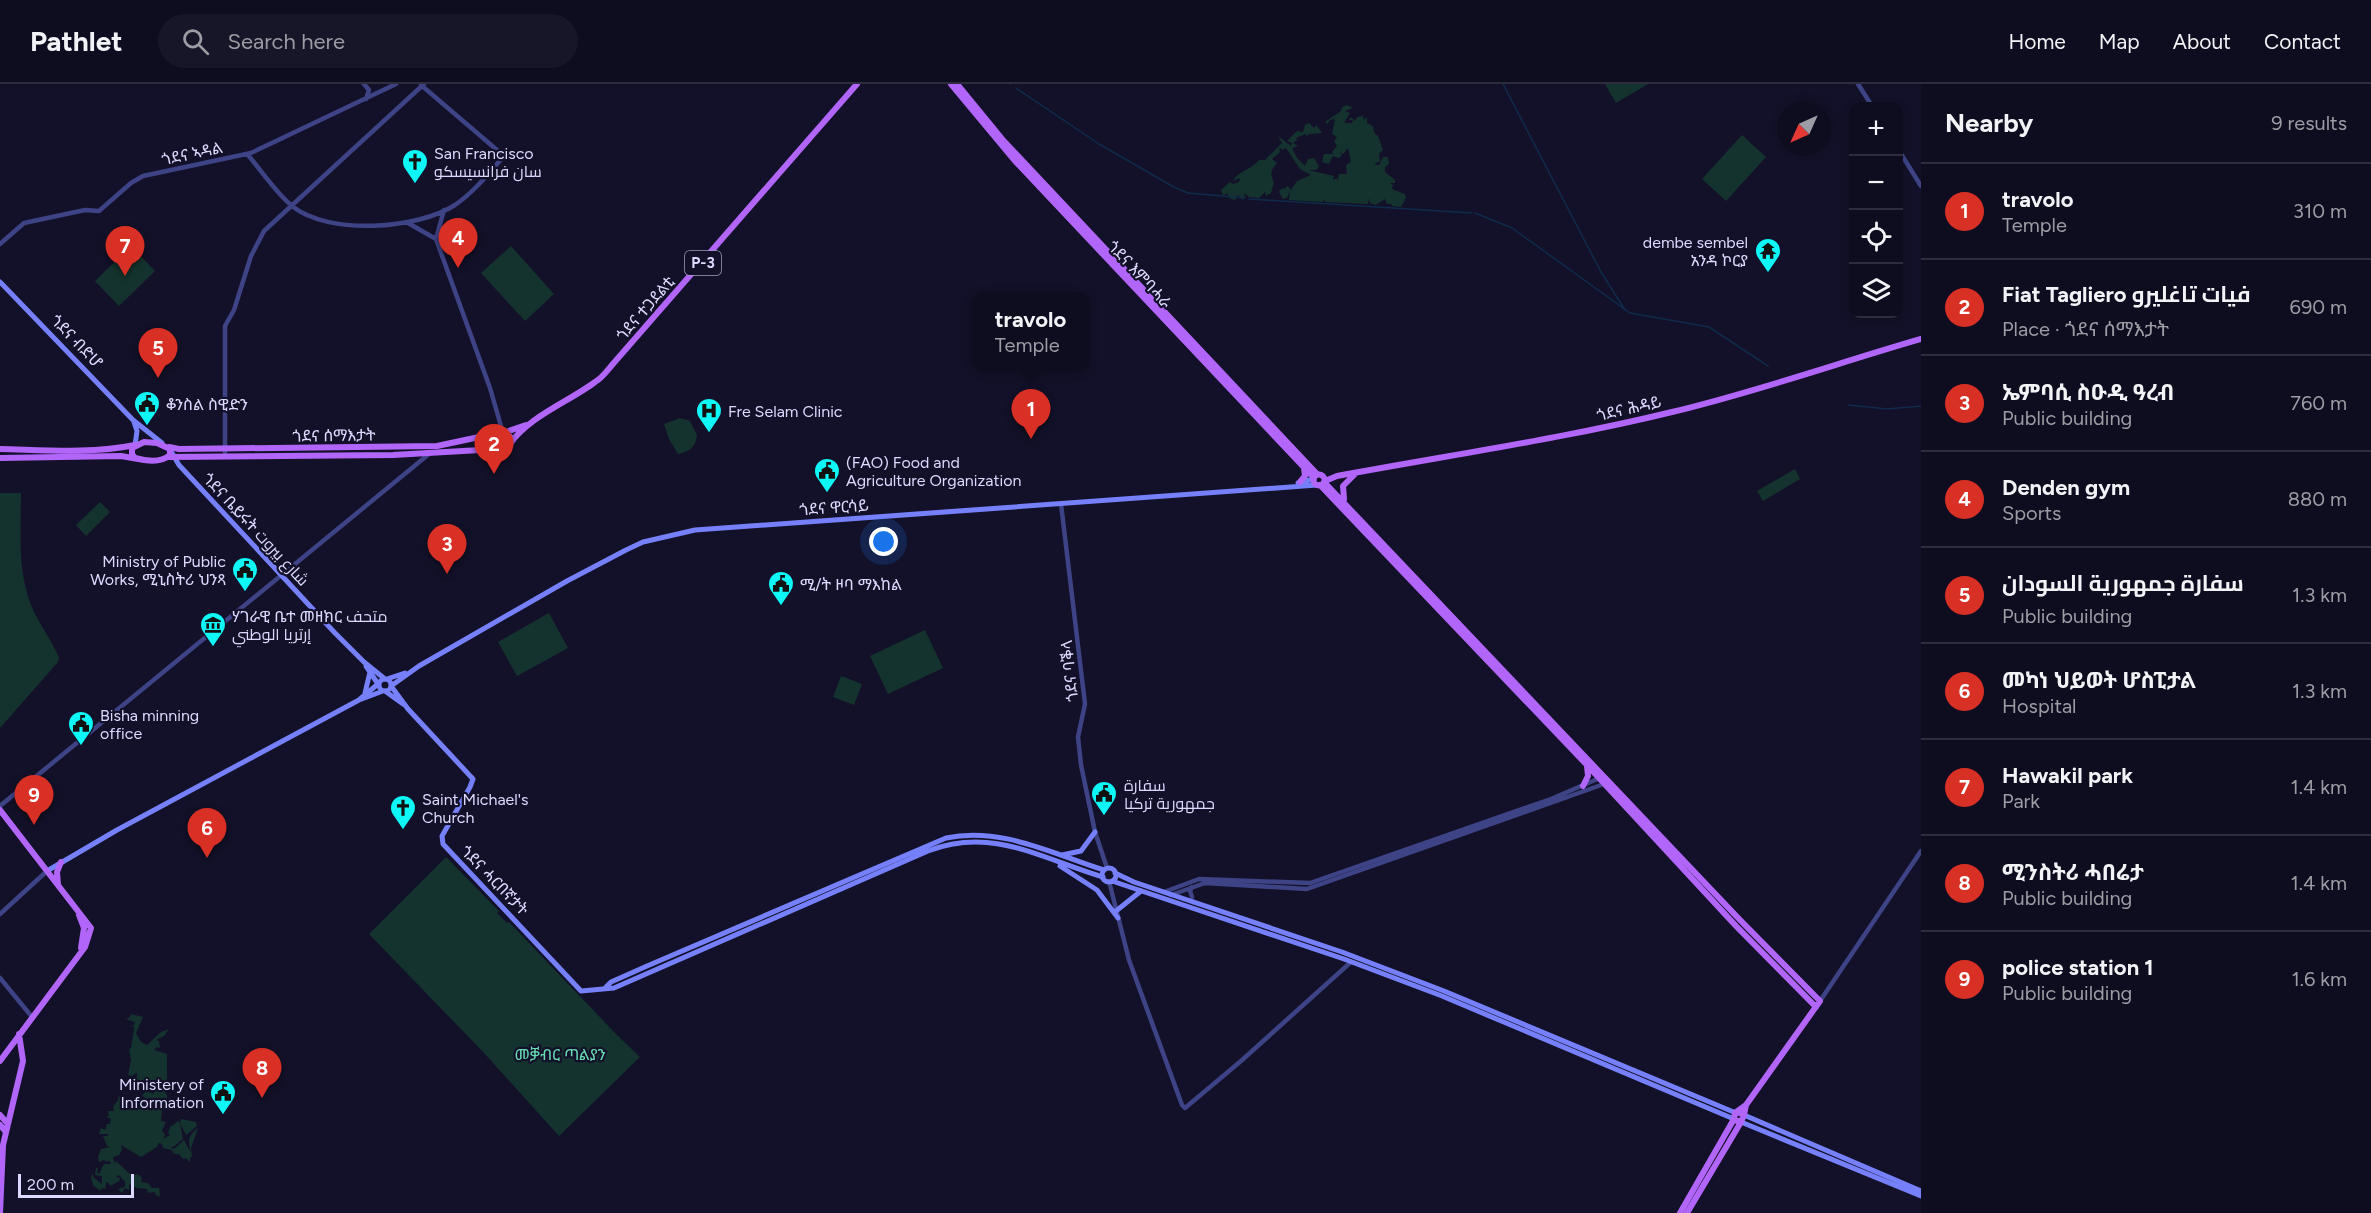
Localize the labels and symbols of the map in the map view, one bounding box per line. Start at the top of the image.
north arrow [1777,102,1831,156]
street label: ጎደና ኣዳል [160,138,225,169]
place label: San Francisco سان فرانسيسكو [434,144,542,182]
church icon: San Francisco سان فرانسيسكو [400,147,430,185]
pin: 4 [438,218,478,268]
pin: 7 [106,226,144,276]
place label: dembe sembel አንዳ ኮርያ [1643,233,1748,270]
temple icon: dembe sembel አንዳ ኮርያ [1753,236,1783,274]
street label: ጎደና እምባሓራ [1104,237,1176,312]
road number: P-3 [685,251,721,275]
street label: ጎደና ተጋደልቲ [612,272,679,344]
street label: ጎደና ብድሆ [47,311,107,372]
pin: 5 [138,328,178,378]
public building icon: ቆንስል ስዊድን [132,389,162,427]
pin: 1 [1012,390,1050,439]
street label: ጎደና ሕዳይ [1595,392,1663,425]
place label: ቆንስል ስዊድን [166,395,248,414]
hospital icon: Fre Selam Clinic [694,396,724,434]
place label: Fre Selam Clinic [728,402,843,421]
pin: 2 [474,424,514,474]
street label: ጎደና ሰማእታት [292,425,376,446]
place label: (FAO) Food and Agriculture Organization [846,453,1021,490]
public building icon: (FAO) Food and Agriculture Organization [812,456,842,494]
street label: ጎደና ቤይሩት شارع بيروت [197,469,313,591]
street label: ጎደና ዋርሳይ [799,496,869,519]
pin: 3 [428,524,466,574]
your location [869,527,898,556]
place label: Ministry of Public Works, ሚኒስትሪ ህንጻ [90,552,226,589]
public building icon: Ministry of Public Works, ሚኒስትሪ ህንጻ [230,555,260,593]
public building icon: ሚ/ት ዞባ ማእከል [766,569,796,607]
place label: ሚ/ት ዞባ ማእከል [800,575,902,594]
place label: ሃገራዊ ቤተ መዘክር متحف إرتريا الوطني [232,607,388,648]
museum icon: ሃገራዊ ቤተ መዘክር متحف إرتريا الوطني [198,610,228,648]
street label: ጎደና ባቕላ [1057,639,1082,703]
place label: Bisha minning office [100,706,199,743]
public building icon: Bisha minning office [66,709,96,747]
pin: 9 [15,776,54,825]
place label: سفارة جمهورية تركيا [1124,776,1215,814]
public building icon: سفارة جمهورية تركيا [1089,779,1119,817]
place label: Saint Michael's Church [422,790,529,827]
church icon: Saint Michael's Church [388,793,418,831]
pin: 6 [188,808,226,858]
street label: ጎደና ሓርበኛታት [457,842,533,919]
park label: መቓብር ጣልያን [515,1045,606,1064]
pin: 8 [242,1048,282,1098]
place label: Ministery of Information [119,1075,204,1112]
public building icon: Ministery of Information [208,1078,238,1116]
scale bar [18,1171,134,1198]

